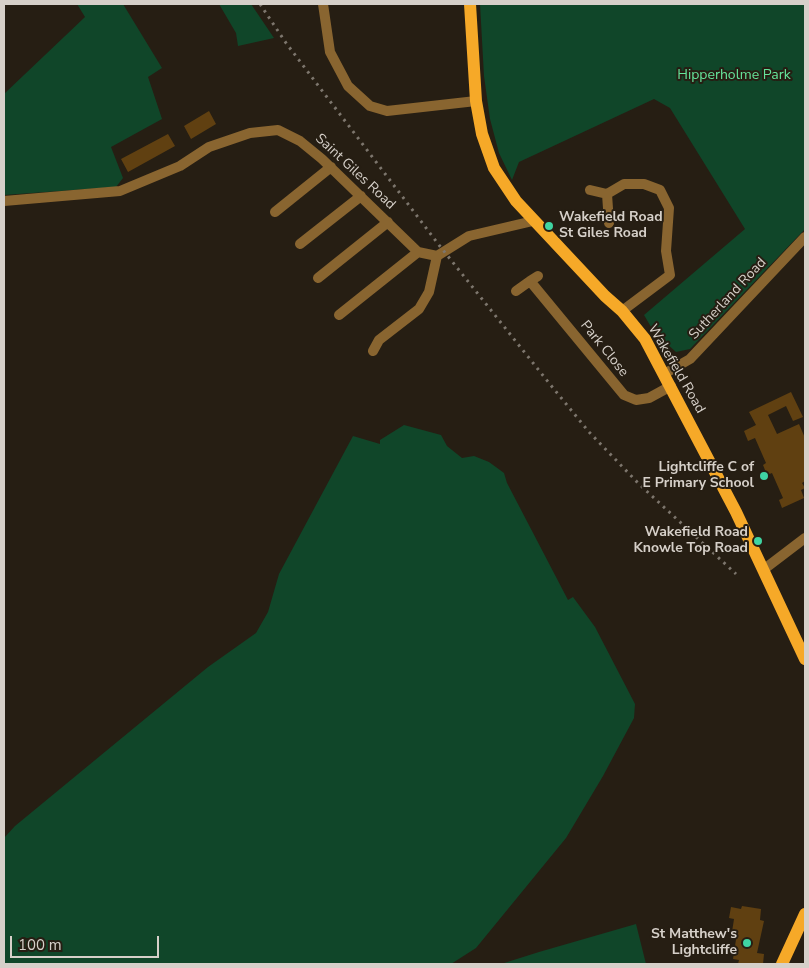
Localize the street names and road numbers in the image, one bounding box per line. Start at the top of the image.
street label: Saint Giles Road [311,131,399,213]
street label: Sutherland Road [686,255,770,343]
street label: Park Close [576,318,632,380]
street label: Wakefield Road [644,322,708,416]

